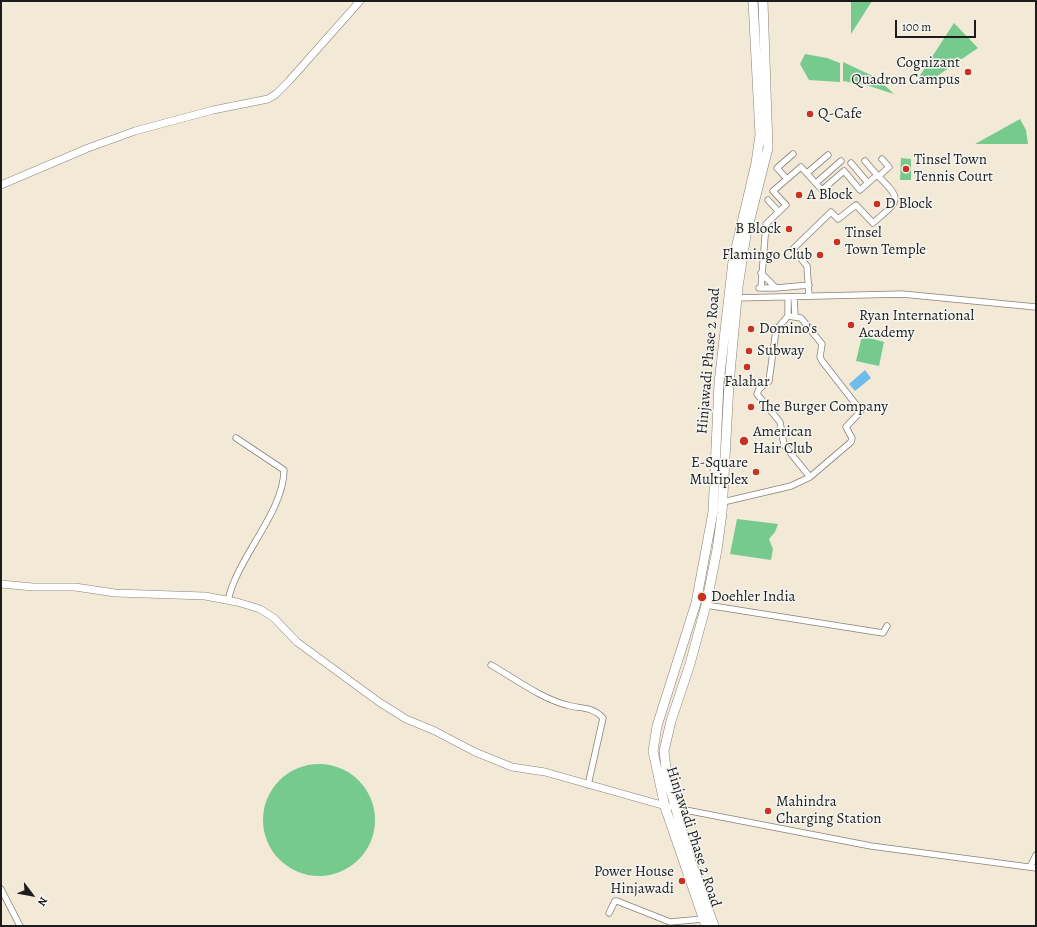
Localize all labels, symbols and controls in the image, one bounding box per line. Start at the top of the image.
scale bar [897,12,978,38]
text: 100 m [902,19,931,35]
place label: Cognizant Quadron Campus [851,54,960,89]
marker: Cognizant Quadron Campus [963,67,973,77]
place label: Q-Cafe [818,105,862,123]
marker: Q-Cafe [805,109,815,119]
place label: Tinsel Town Tennis Court [914,151,993,186]
marker: Tinsel Town Tennis Court [901,164,911,174]
place label: A Block [807,186,853,204]
marker: A Block [794,190,804,200]
place label: D Block [885,195,932,213]
marker: D Block [872,199,882,209]
place label: B Block [735,220,781,238]
marker: B Block [784,224,794,234]
place label: Tinsel Town Temple [845,224,926,259]
marker: Tinsel Town Temple [832,237,842,247]
place label: Flamingo Club [722,246,812,264]
marker: Flamingo Club [815,250,825,260]
street label: Hinjawadi Phase 2 Road [694,287,724,435]
place label: Ryan International Academy [859,307,974,342]
place label: Domino's [759,320,817,338]
marker: Ryan International Academy [846,320,856,330]
marker: Domino's [746,324,756,334]
place label: Subway [757,342,804,360]
marker: Subway [744,346,754,356]
marker: Falahar [742,362,752,372]
place label: Falahar [724,373,770,391]
place label: The Burger Company [759,398,888,416]
marker: The Burger Company [746,402,756,412]
place label: American Hair Club [753,423,813,458]
marker: American Hair Club [738,435,750,447]
place label: E-Square Multiplex [690,454,748,489]
marker: E-Square Multiplex [751,467,761,477]
place label: Doehler India [711,588,796,606]
marker: Doehler India [696,591,708,603]
street label: Hinjawadi Phase 2 Road [662,764,724,910]
place label: Mahindra Charging Station [776,793,881,828]
marker: Mahindra Charging Station [763,806,773,816]
place label: Power House Hinjawadi [594,863,674,898]
north arrow [12,875,52,915]
marker: Power House Hinjawadi [677,876,687,886]
text: N [34,894,51,909]

